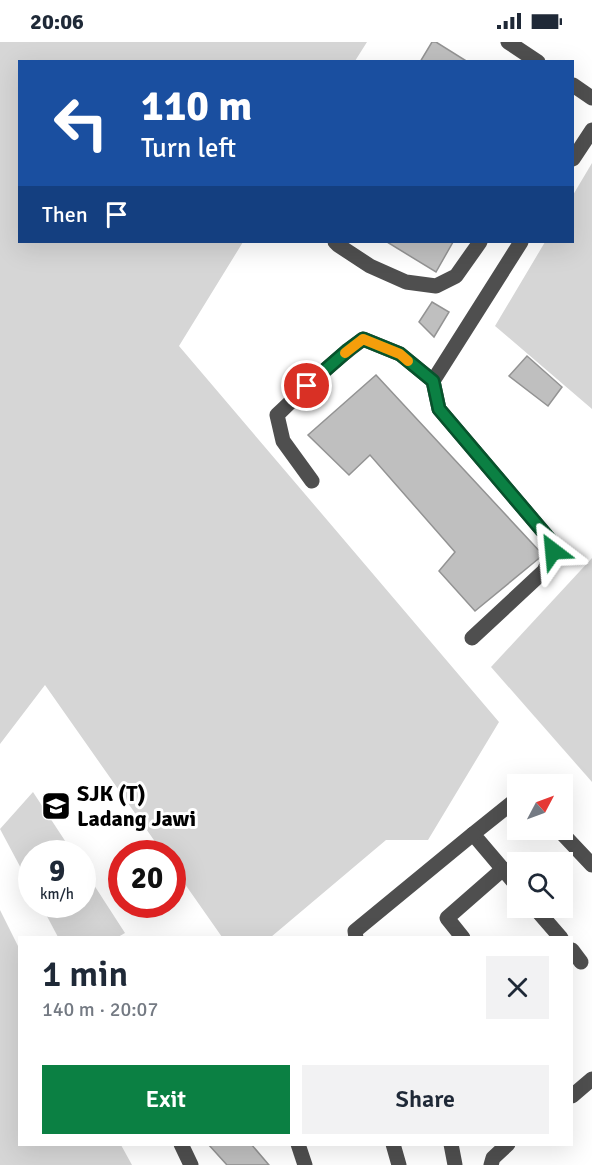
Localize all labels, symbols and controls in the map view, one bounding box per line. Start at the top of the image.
text: 20:06 [30,8,84,35]
text: 110 m [141,81,252,132]
icon: left [42,84,120,162]
text: Turn left [141,132,236,165]
icon: arrive [100,198,133,231]
text: Then [42,201,88,228]
pin [281,360,332,411]
icon: arrive [290,369,323,402]
position arrow [521,519,585,583]
north arrow [507,774,573,840]
map controls [507,774,573,918]
place label: SJK (T) Ladang Jawi [77,780,196,832]
school or university icon: SJK (T) Ladang Jawi [40,790,72,822]
speed limit sign: 20 [108,840,186,918]
button: search [507,852,573,918]
text: 9 [49,853,65,890]
text: km/h [40,885,74,903]
text: 1 min [42,952,128,997]
button: close [486,956,549,1019]
text: 140 m · 20:07 [42,997,158,1022]
button: Exit [42,1065,290,1134]
button: Share [302,1065,549,1134]

